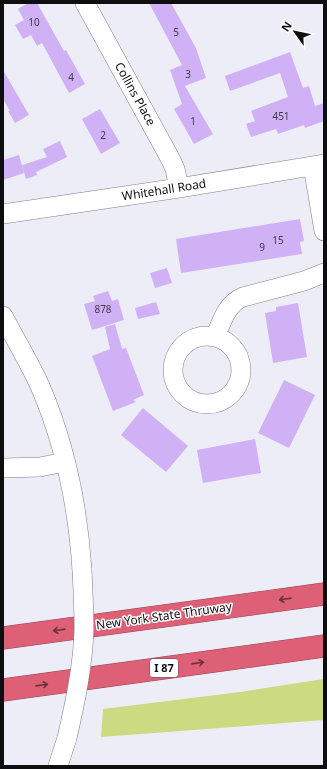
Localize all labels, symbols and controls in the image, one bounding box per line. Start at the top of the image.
north arrow [275,12,315,52]
house number: 10 [28,15,40,29]
text: N [277,18,295,34]
house number: 5 [173,25,179,39]
street label: Collins Place [111,59,160,129]
house number: 3 [185,67,191,81]
house number: 4 [68,70,74,84]
house number: 451 [272,109,290,123]
house number: 1 [190,114,196,128]
house number: 2 [100,128,106,142]
street label: Whitehall Road [121,174,207,205]
house number: 15 [272,233,284,247]
house number: 9 [259,240,265,254]
house number: 878 [94,302,112,316]
one-way arrow [279,595,292,603]
street label: New York State Thruway [95,597,234,633]
one-way arrow [53,626,66,634]
road number: I 87 [150,659,178,677]
one-way arrow [191,659,204,667]
one-way arrow [35,681,48,689]

